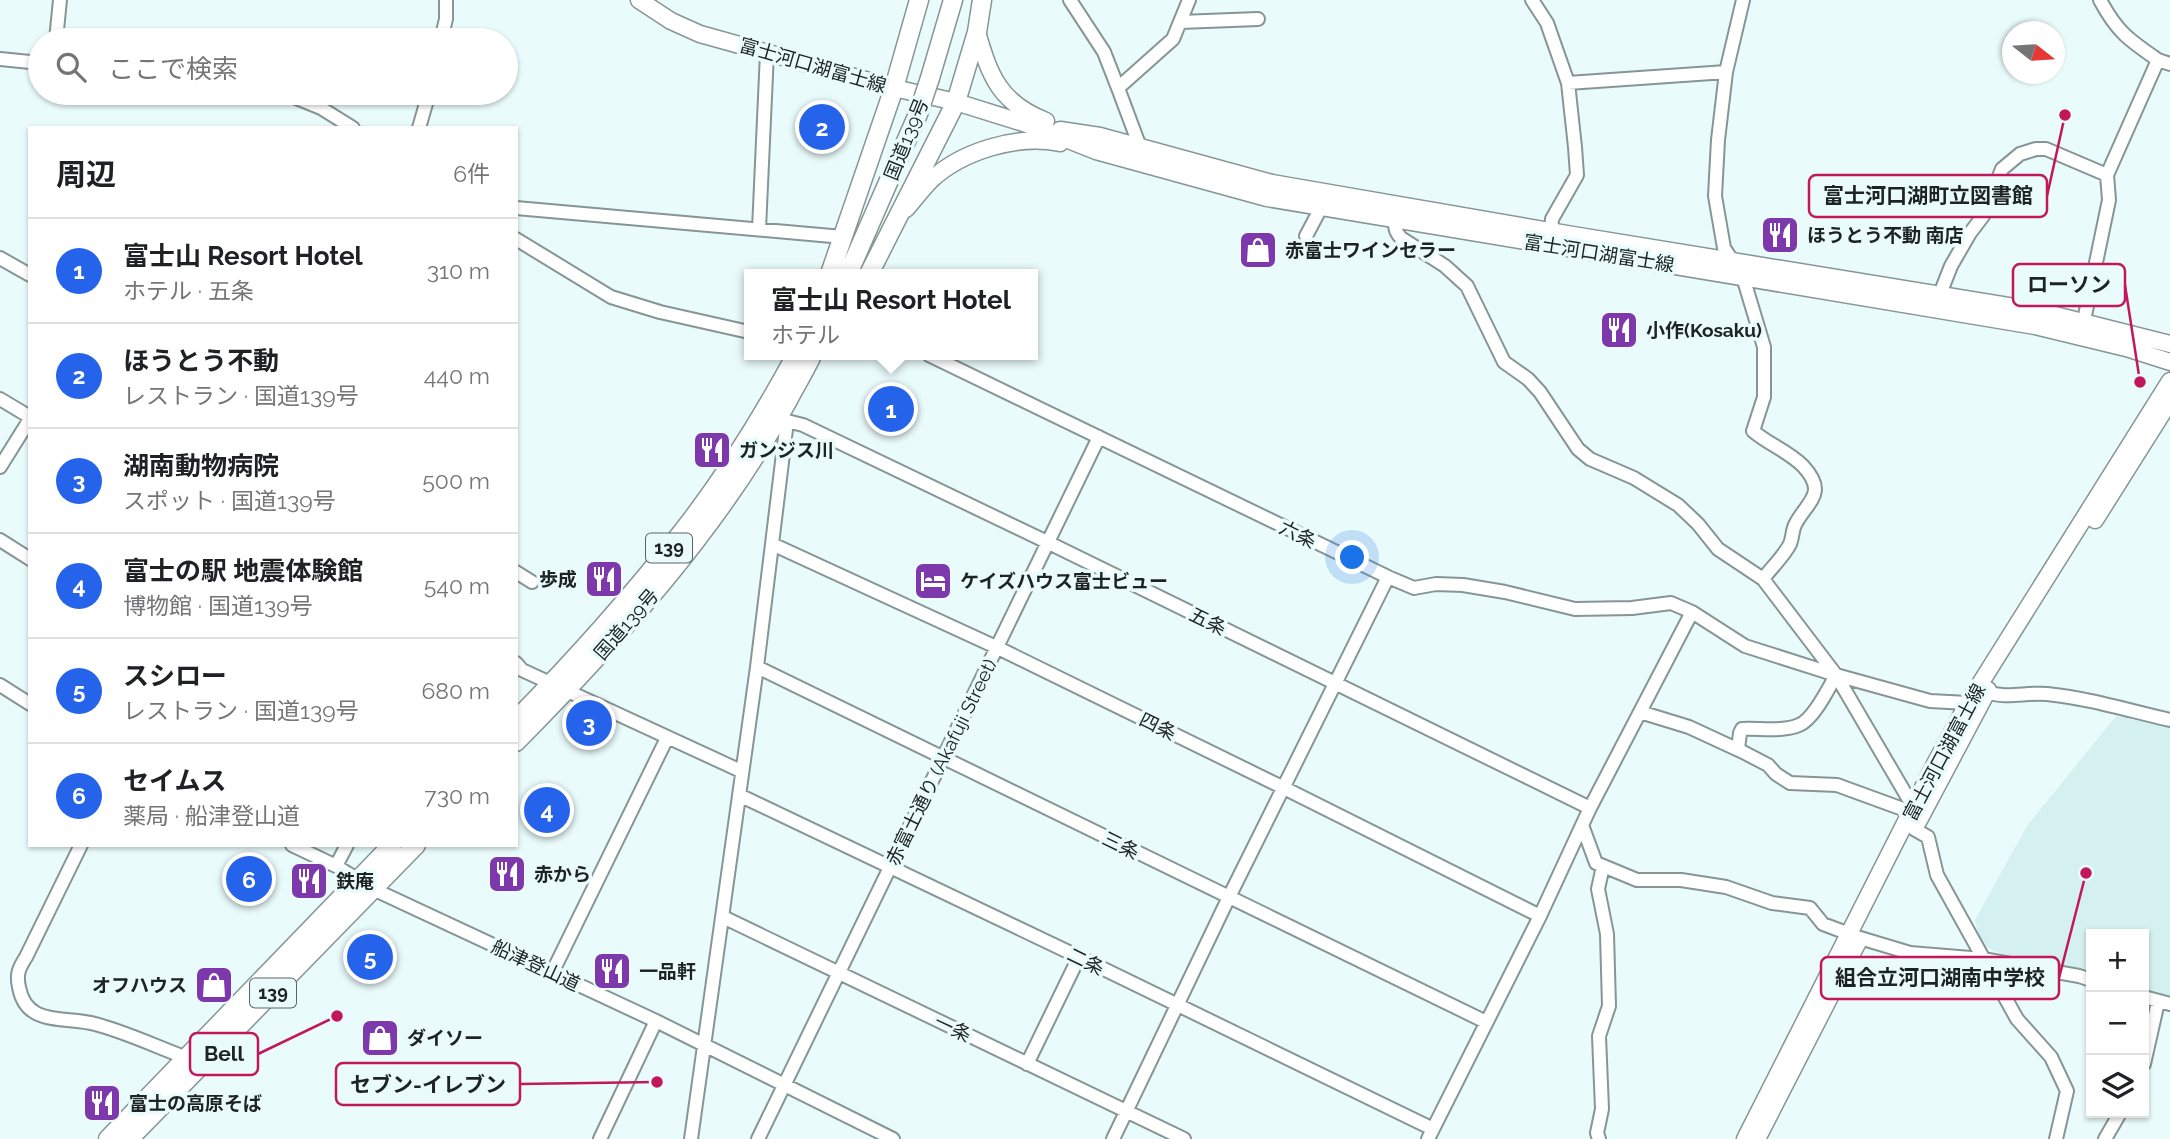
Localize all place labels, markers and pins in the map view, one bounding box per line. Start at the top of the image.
pin: 2 [799,101,845,153]
callout: 富士河口湖町立図書館 [1809,175,2047,217]
restaurant icon: ほうとう不動 南店 [1759,214,1801,256]
place label: ほうとう不動 南店 [1807,224,1964,246]
shop icon: 赤富士ワインセラー [1237,229,1279,271]
place label: 赤富士ワインセラー [1285,239,1456,261]
callout: ローソン [2013,264,2125,306]
restaurant icon: 小作(Kosaku) [1598,309,1640,351]
place label: 小作(Kosaku) [1646,319,1762,341]
pin: 1 [868,383,914,435]
restaurant icon: ガンジス川 [691,429,733,471]
place label: ガンジス川 [739,439,834,461]
restaurant icon: 歩成 [583,558,625,600]
hotel icon: ケイズハウス富士ビュー [912,560,954,602]
place label: 歩成 [539,568,577,590]
place label: ケイズハウス富士ビュー [960,570,1168,592]
pin: 3 [566,697,612,749]
pin: 4 [524,784,570,836]
pin: 6 [226,853,272,905]
restaurant icon: 赤から [486,853,528,895]
restaurant icon: 鉄庵 [288,860,330,902]
place label: 赤から [534,863,591,885]
place label: 鉄庵 [336,870,374,892]
pin: 5 [347,931,393,983]
restaurant icon: 一品軒 [591,950,633,992]
callout: 組合立河口湖南中学校 [1821,957,2059,999]
place label: 一品軒 [639,960,696,982]
shop icon: オフハウス [193,964,235,1006]
place label: オフハウス [92,974,187,996]
shop icon: ダイソー [359,1017,401,1059]
place label: ダイソー [407,1027,483,1049]
callout: Bell [190,1033,258,1075]
callout: セブン-イレブン [336,1063,520,1105]
restaurant icon: 富士の高原そば [81,1082,123,1124]
place label: 富士の高原そば [129,1092,262,1114]

